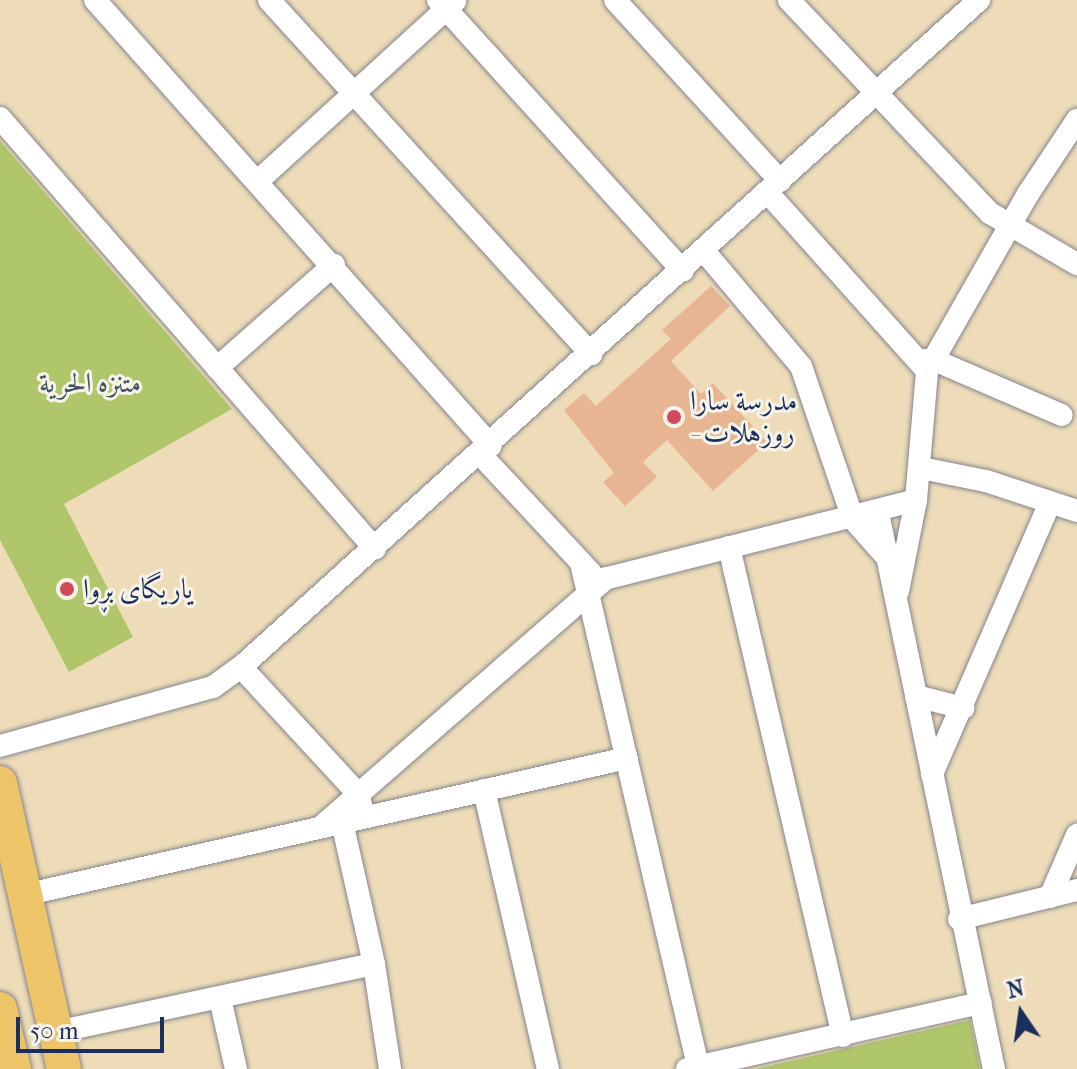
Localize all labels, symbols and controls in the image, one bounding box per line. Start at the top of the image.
park label: متنزه الحرية [39,366,141,400]
place label: مدرسة سارا - روزهلات [690,384,797,450]
marker: مدرسة سارا - روزهلات [665,408,683,426]
place label: یاریگای بڕوا [83,572,193,606]
marker: یاریگای بڕوا [58,580,76,598]
north arrow [981,973,1061,1053]
text: N [1005,975,1027,1004]
scale bar [20,1001,168,1051]
text: 50 m [30,1017,79,1045]

